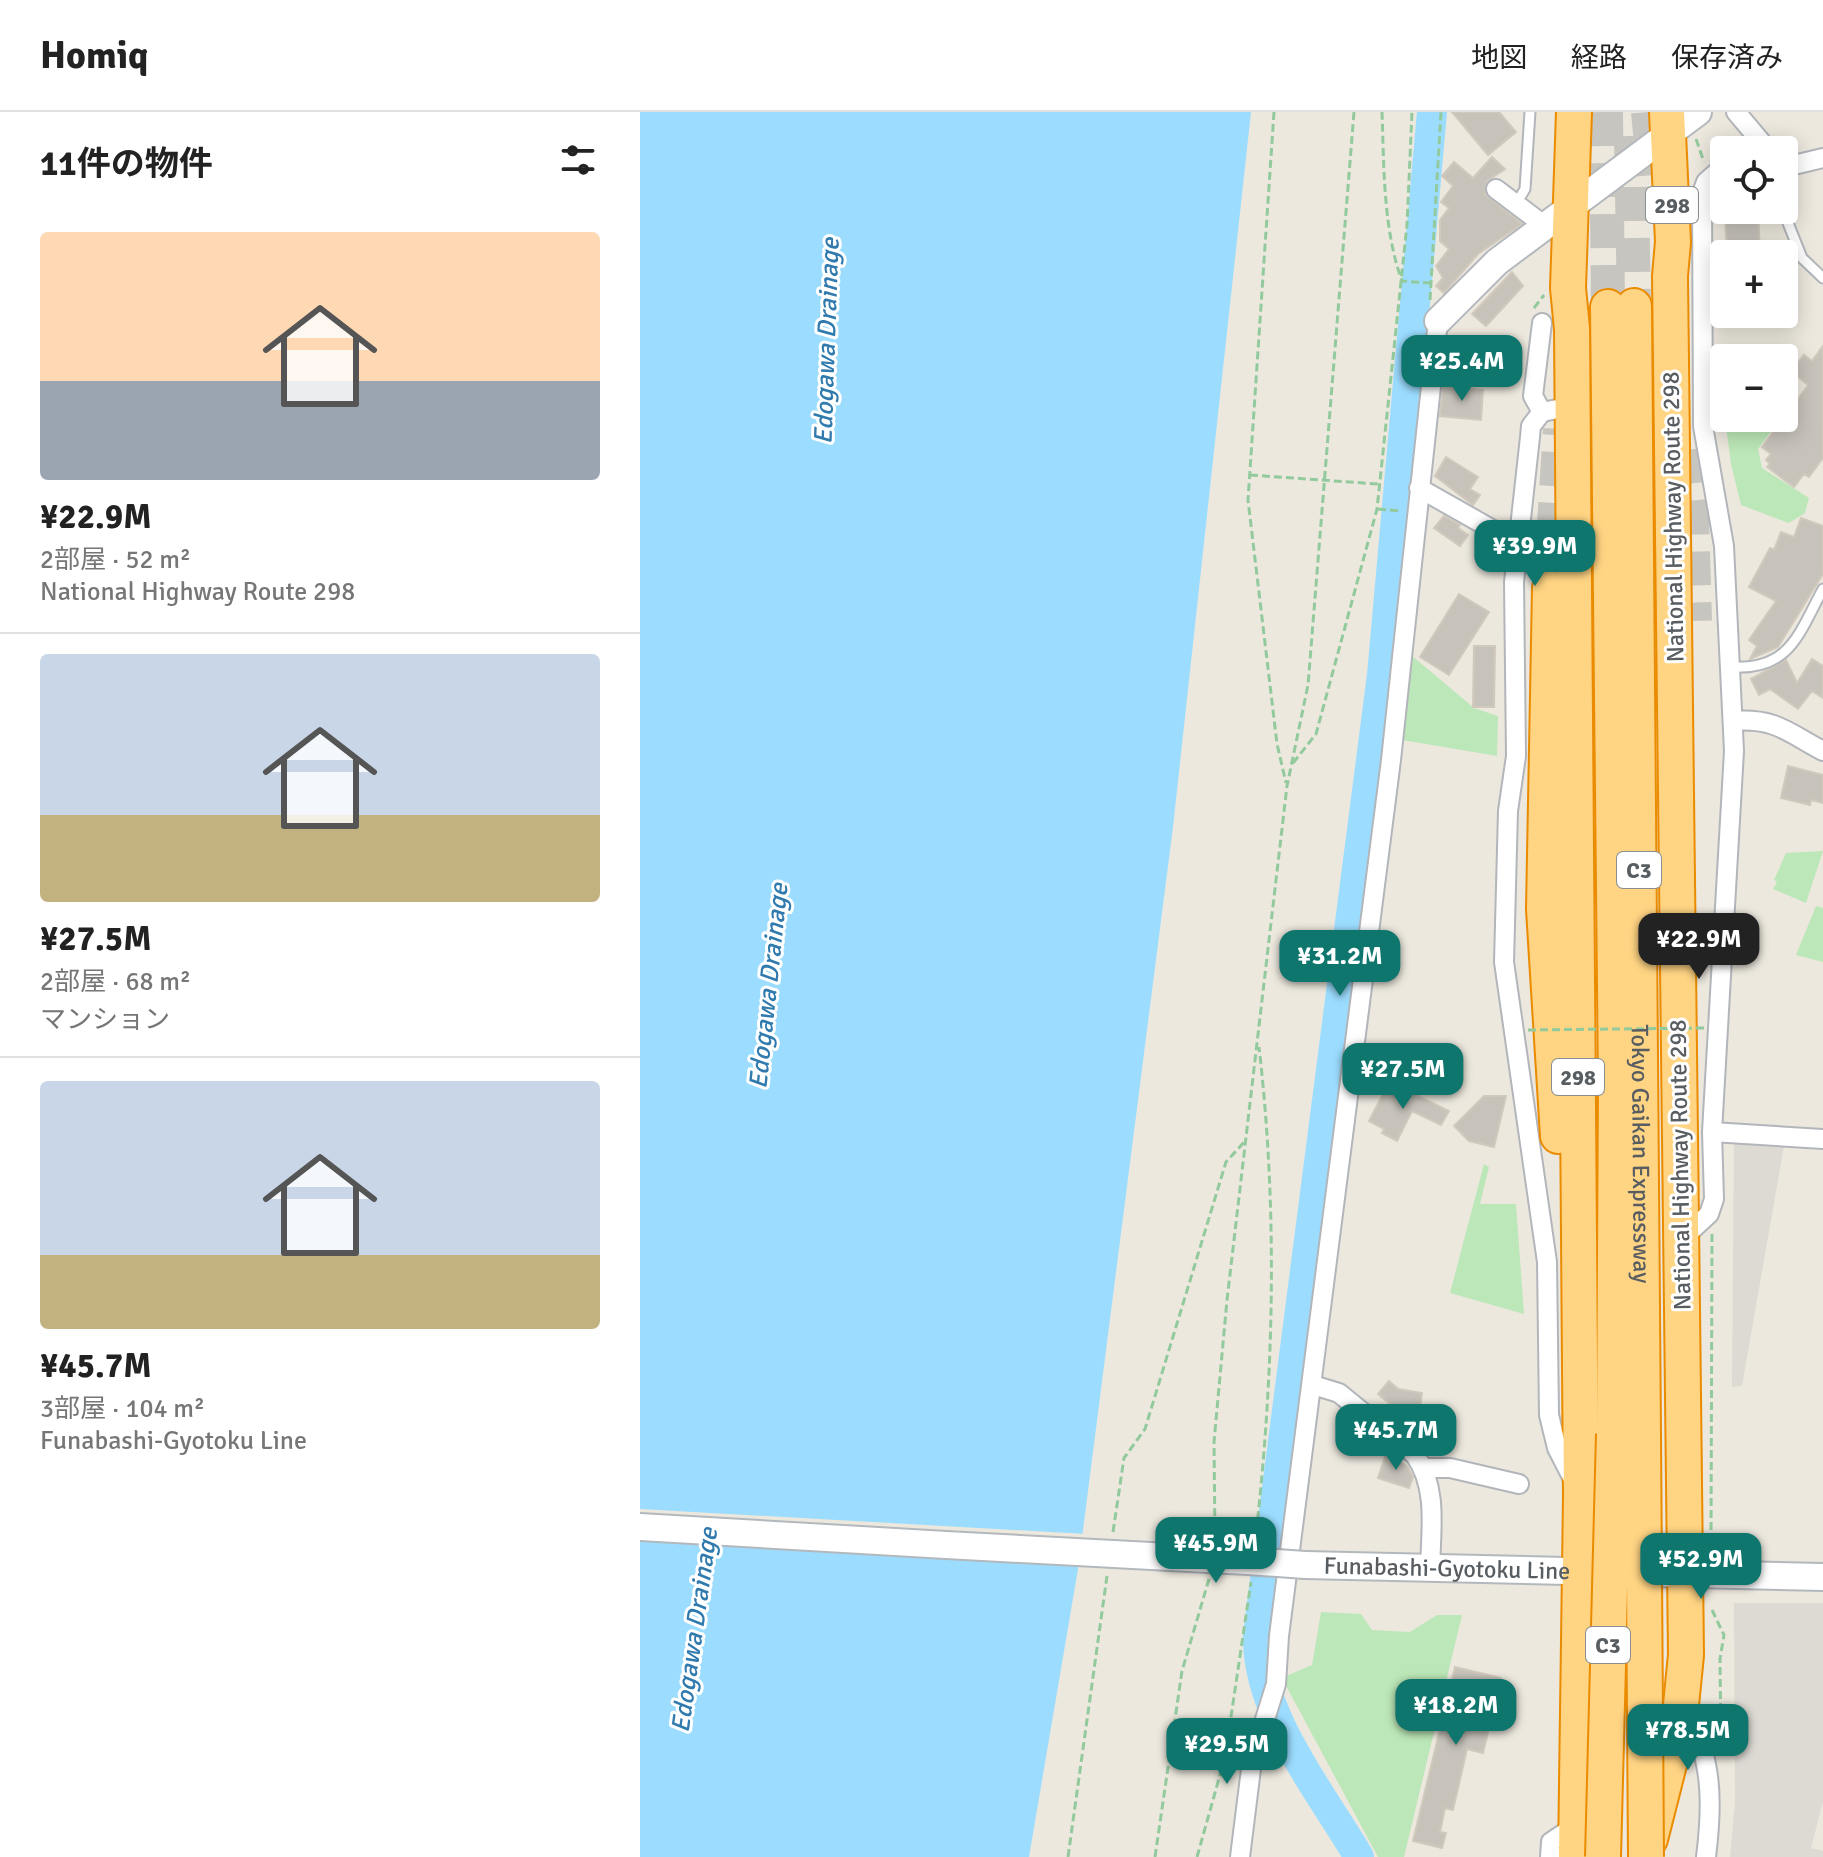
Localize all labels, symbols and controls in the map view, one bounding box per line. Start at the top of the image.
text: Homiq [40,32,148,79]
text: 地図 [1471,41,1527,75]
text: 経路 [1571,41,1627,75]
text: 保存済み [1671,41,1783,75]
map controls [1710,136,1798,432]
button: locate [1710,136,1798,224]
icon: filters [556,138,600,182]
text: 11件の物件 [40,143,213,185]
road number: 298 [1646,187,1698,223]
water label: Edogawa Drainage [807,235,847,445]
button: + [1710,240,1798,328]
icon: home [248,284,392,428]
pin: ¥25.4M [1397,335,1527,403]
button: − [1710,344,1798,432]
text: ¥25.4M [1419,345,1505,377]
street label: National Highway Route 298 [1655,371,1691,663]
text: ¥22.9M [40,496,152,538]
pin: ¥39.9M [1470,520,1600,588]
text: ¥39.9M [1492,530,1578,562]
text: 2部屋 · 52 m² [40,544,191,576]
text: National Highway Route 298 [40,576,355,608]
icon: home [248,706,392,850]
road number: C3 [1617,852,1661,888]
water label: Edogawa Drainage [742,880,796,1090]
pin: ¥22.9M [1634,913,1764,981]
text: ¥27.5M [40,918,152,960]
text: ¥22.9M [1656,923,1742,955]
pin: ¥31.2M [1275,930,1405,998]
text: ¥31.2M [1297,940,1383,972]
text: 2部屋 · 68 m² [40,966,191,998]
text: マンション [40,1004,170,1036]
street label: National Highway Route 298 [1662,1019,1698,1311]
street label: Tokyo Gaikan Expressway [1625,1024,1657,1284]
pin: ¥27.5M [1338,1043,1468,1111]
text: ¥27.5M [1360,1053,1446,1085]
road number: 298 [1552,1059,1604,1095]
icon: home [248,1133,392,1277]
text: ¥45.7M [40,1345,152,1387]
text: 3部屋 · 104 m² [40,1393,205,1425]
pin: ¥45.7M [1331,1404,1461,1472]
text: ¥45.7M [1353,1414,1439,1446]
text: Funabashi-Gyotoku Line [40,1425,307,1457]
pin: ¥45.9M [1151,1517,1281,1585]
water label: Edogawa Drainage [665,1524,725,1735]
text: ¥45.9M [1173,1527,1259,1559]
pin: ¥52.9M [1636,1533,1766,1601]
text: ¥52.9M [1658,1543,1744,1575]
street label: Funabashi-Gyotoku Line [1323,1550,1571,1586]
road number: C3 [1586,1627,1630,1663]
pin: ¥18.2M [1391,1679,1521,1747]
text: ¥18.2M [1413,1689,1499,1721]
pin: ¥78.5M [1623,1704,1753,1772]
text: ¥78.5M [1645,1714,1731,1746]
pin: ¥29.5M [1162,1718,1292,1786]
text: ¥29.5M [1184,1728,1270,1760]

